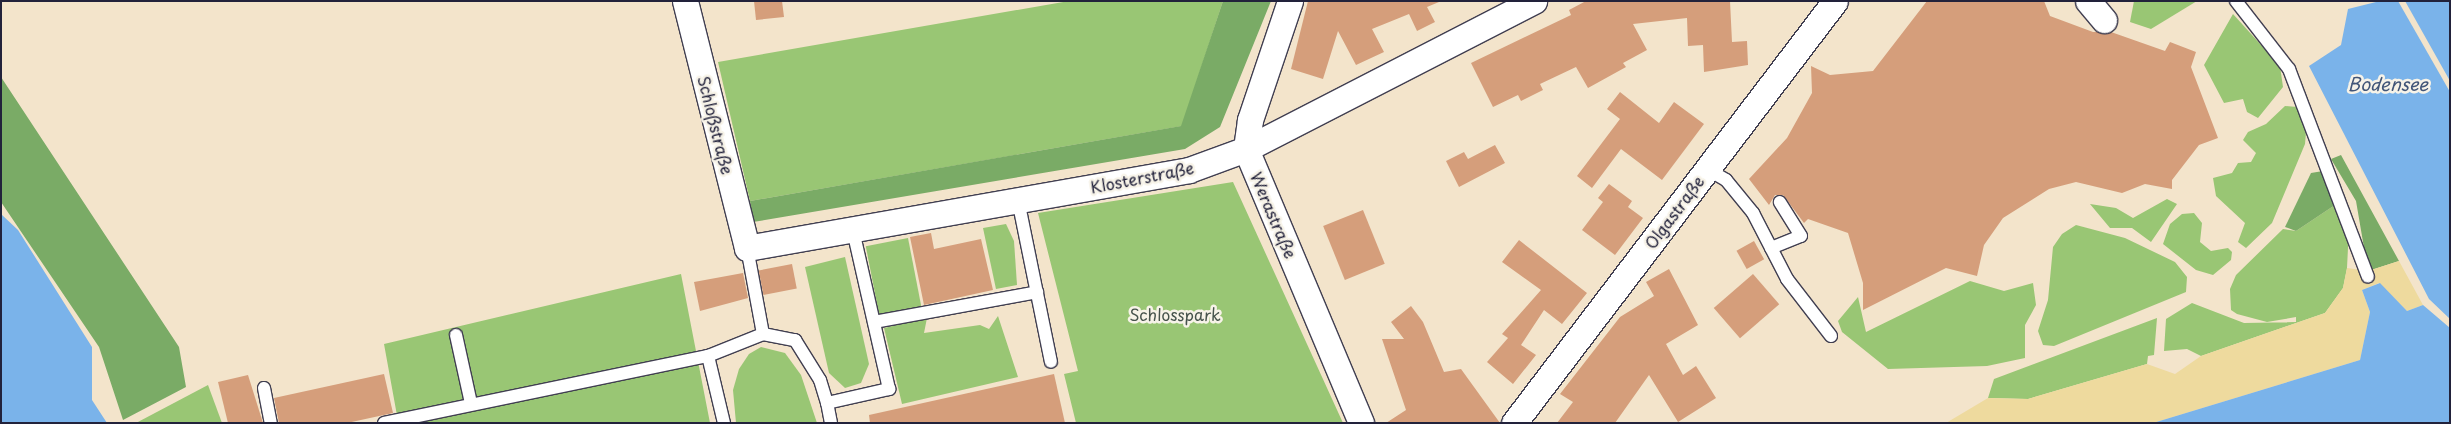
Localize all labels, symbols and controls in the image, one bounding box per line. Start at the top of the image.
water label: Bodensee [2348,73,2428,95]
street label: Schloßstraße [694,74,738,176]
street label: Klosterstraße [1089,158,1195,196]
street label: Werastraße [1247,169,1301,261]
street label: Olgastraße [1640,172,1708,252]
park label: Schlosspark [1129,304,1221,324]

